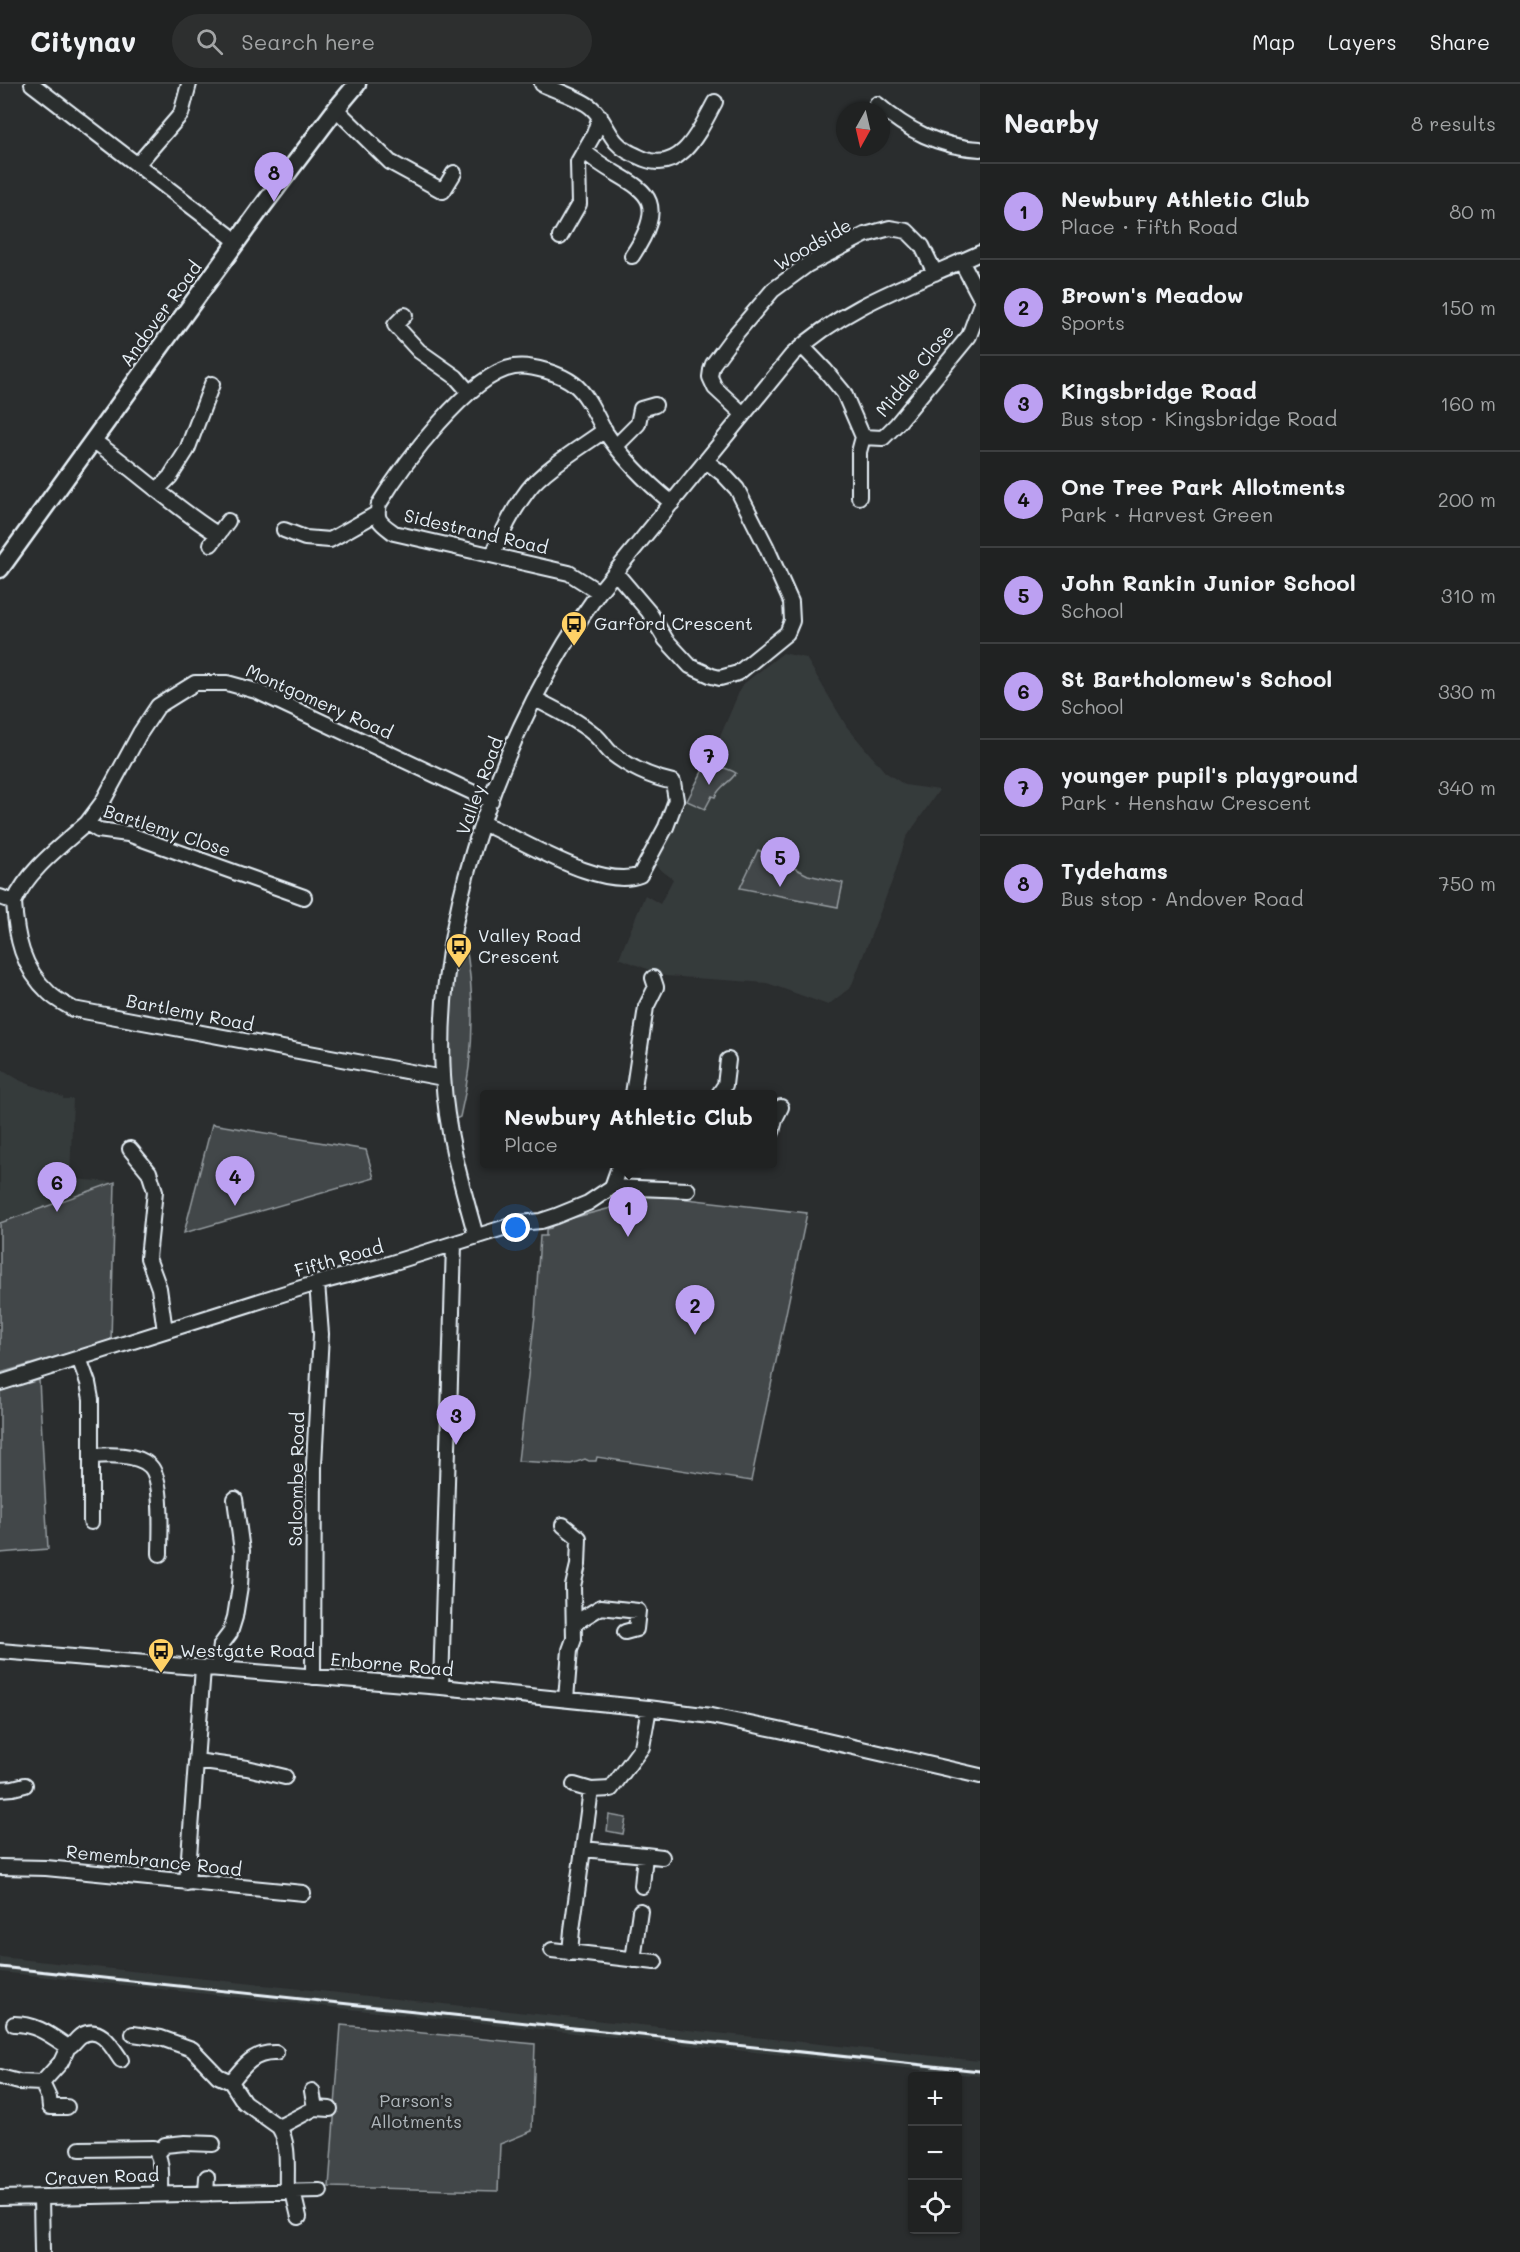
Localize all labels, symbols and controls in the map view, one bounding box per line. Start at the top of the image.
search box [172,14,592,68]
text: Citynav [30,23,136,59]
icon: search [193,25,226,58]
text: Search here [241,27,375,56]
text: Map [1252,28,1295,55]
text: Layers [1328,28,1397,55]
text: Share [1430,28,1490,55]
north arrow [836,102,890,156]
text: Nearby [1004,106,1099,140]
text: 8 results [1411,110,1496,136]
pin: 8 [254,152,294,202]
text: Newbury Athletic Club [1061,184,1310,213]
text: 1 [1019,198,1028,224]
text: 80 m [1449,198,1496,224]
street label: Woodside [770,212,855,276]
text: Place · Fifth Road [1061,213,1238,239]
street label: Andover Road [114,256,207,371]
text: Brown's Meadow [1061,280,1244,309]
text: 2 [1018,294,1029,320]
text: 150 m [1441,294,1496,320]
text: Sports [1061,309,1125,335]
street label: Middle Close [870,319,959,421]
text: Kingsbridge Road [1061,376,1257,405]
text: 3 [1018,390,1030,416]
text: 160 m [1440,390,1496,416]
text: Bus stop · Kingsbridge Road [1061,405,1337,431]
text: One Tree Park Allotments [1061,472,1345,501]
text: 4 [1017,486,1030,512]
text: 200 m [1438,486,1496,512]
text: Park · Harvest Green [1061,501,1273,527]
street label: Sidestrand Road [402,503,551,559]
text: John Rankin Junior School [1061,568,1356,597]
text: 5 [1018,582,1029,608]
text: 310 m [1441,582,1496,608]
text: School [1061,597,1124,623]
bus stop icon: Garford Crescent [559,609,589,647]
place label: Garford Crescent [594,611,753,635]
street label: Montgomery Road [242,658,397,744]
text: St Bartholomew's School [1061,664,1332,693]
text: 6 [1017,678,1030,704]
text: 330 m [1438,678,1496,704]
text: School [1061,693,1124,719]
street label: Valley Road [450,733,508,838]
pin: 7 [690,736,728,785]
text: younger pupil's playground [1061,760,1358,789]
text: 7 [1018,774,1029,800]
text: 340 m [1438,774,1496,800]
text: Park · Henshaw Crescent [1061,789,1311,815]
street label: Bartlemy Close [101,798,234,862]
pin: 5 [760,838,800,887]
text: Tydehams [1061,856,1168,885]
text: 8 [1017,870,1030,896]
text: 750 m [1439,870,1496,896]
text: Bus stop · Andover Road [1061,885,1303,911]
place label: Valley Road Crescent [478,923,581,968]
bus stop icon: Valley Road Crescent [444,931,474,969]
street label: Bartlemy Road [124,988,256,1036]
popup [480,1090,777,1168]
text: Newbury Athletic Club [504,1102,753,1131]
text: Place [504,1131,558,1157]
pin: 4 [216,1156,254,1206]
pin: 6 [38,1162,76,1212]
pin: 1 [608,1188,648,1237]
your location [501,1213,530,1242]
street label: Fifth Road [292,1234,386,1282]
pin: 2 [676,1286,714,1335]
pin: 3 [436,1396,476,1445]
street label: Salcombe Road [283,1411,309,1547]
bus stop icon: Westgate Road [146,1636,176,1674]
place label: Westgate Road [180,1638,315,1662]
street label: Enborne Road [330,1647,454,1681]
street label: Remembrance Road [65,1839,243,1881]
map controls [908,2072,962,2234]
button: + [908,2072,962,2126]
park label: Parson's Allotments [370,2088,462,2133]
button: − [908,2126,962,2180]
street label: Craven Road [44,2162,160,2190]
button: locate [908,2180,962,2234]

